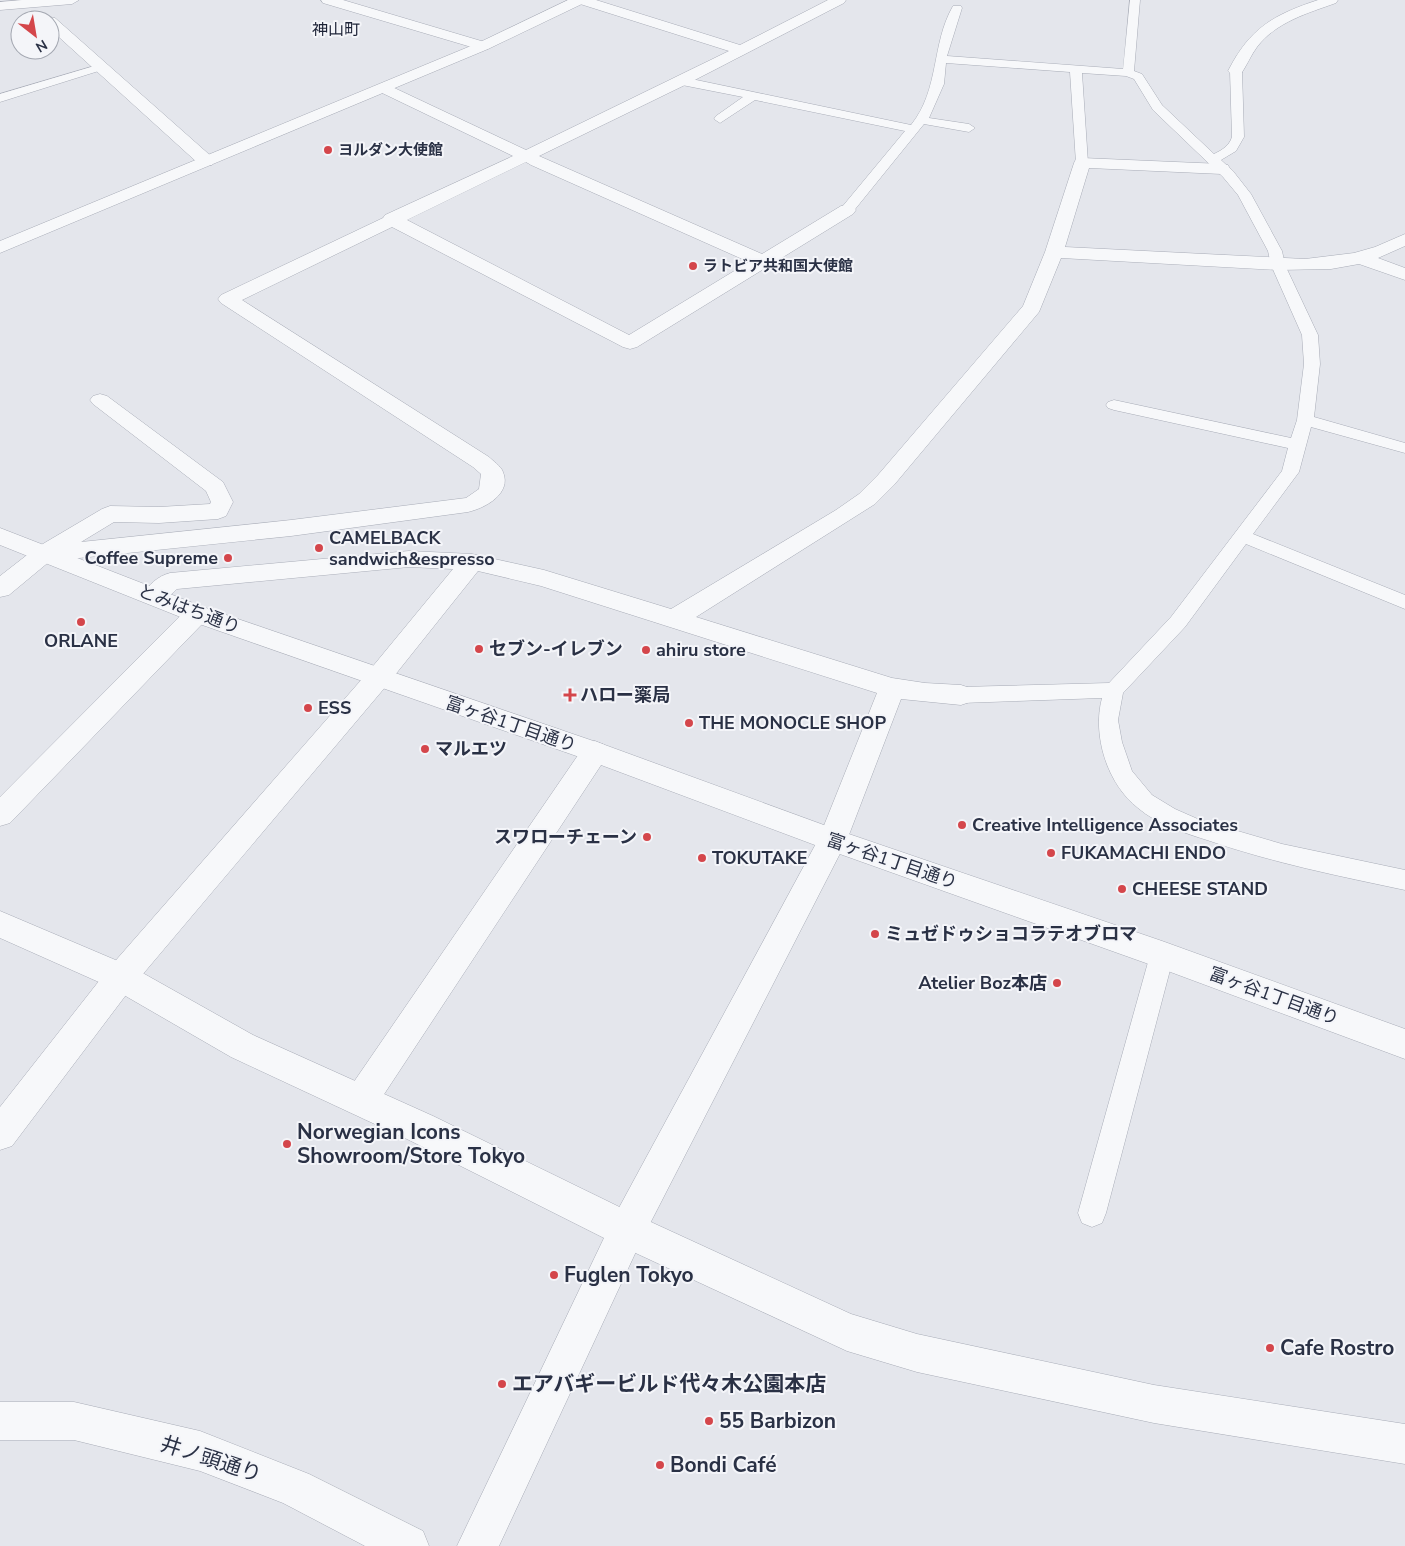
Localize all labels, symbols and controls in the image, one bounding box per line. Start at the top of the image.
north arrow [10,10,60,60]
district label: 神山町 [312,19,360,41]
text: N [32,35,51,57]
place label: ヨルダン大使館 [338,140,443,160]
marker: ヨルダン大使館 [322,144,334,156]
place label: ラトビア共和国大使館 [703,256,853,276]
marker: ラトビア共和国大使館 [687,260,699,272]
place label: CAMELBACK sandwich&espresso [329,526,495,571]
marker: CAMELBACK sandwich&espresso [313,542,325,554]
place label: Coffee Supreme [85,546,218,570]
marker: Coffee Supreme [222,552,234,564]
street label: とみはち通り [134,578,244,640]
marker: ORLANE [75,616,87,628]
place label: ORLANE [44,629,118,653]
place label: セブン-イレブン [489,637,623,661]
place label: ahiru store [656,638,746,662]
marker: セブン-イレブン [473,643,485,655]
marker: ahiru store [640,644,652,656]
place label: ハロー薬局 [580,683,670,707]
marker: ハロー薬局 [564,689,576,701]
street label: 富ヶ谷1丁目通り [442,690,580,758]
place label: ESS [318,696,351,720]
marker: ESS [302,702,314,714]
place label: THE MONOCLE SHOP [699,711,886,735]
marker: THE MONOCLE SHOP [683,717,695,729]
place label: マルエツ [435,737,507,761]
marker: マルエツ [419,743,431,755]
place label: Creative Intelligence Associates [972,813,1238,837]
marker: Creative Intelligence Associates [956,819,968,831]
place label: スワローチェーン [494,825,637,849]
street label: 富ヶ谷1丁目通り [823,827,961,895]
marker: スワローチェーン [641,831,653,843]
place label: FUKAMACHI ENDO [1061,841,1226,865]
place label: TOKUTAKE [712,846,807,870]
marker: FUKAMACHI ENDO [1045,847,1057,859]
marker: TOKUTAKE [696,852,708,864]
place label: CHEESE STAND [1132,877,1268,901]
marker: CHEESE STAND [1116,883,1128,895]
place label: ミュゼドゥショコラテオブロマ [885,922,1137,946]
marker: ミュゼドゥショコラテオブロマ [869,928,881,940]
street label: 富ヶ谷1丁目通り [1206,961,1342,1031]
place label: Atelier Boz本店 [918,971,1047,995]
marker: Atelier Boz本店 [1051,977,1063,989]
place label: Norwegian Icons Showroom/Store Tokyo [297,1118,525,1170]
marker: Norwegian Icons Showroom/Store Tokyo [281,1138,293,1150]
place label: Fuglen Tokyo [564,1261,694,1289]
marker: Fuglen Tokyo [548,1269,560,1281]
place label: Cafe Rostro [1280,1334,1394,1362]
marker: Cafe Rostro [1264,1342,1276,1354]
place label: エアバギービルド代々木公園本店 [512,1370,826,1398]
marker: エアバギービルド代々木公園本店 [496,1378,508,1390]
place label: 55 Barbizon [719,1407,836,1435]
marker: 55 Barbizon [703,1415,715,1427]
street label: 井ノ頭通り [157,1429,265,1489]
place label: Bondi Café [670,1451,777,1479]
marker: Bondi Café [654,1459,666,1471]

